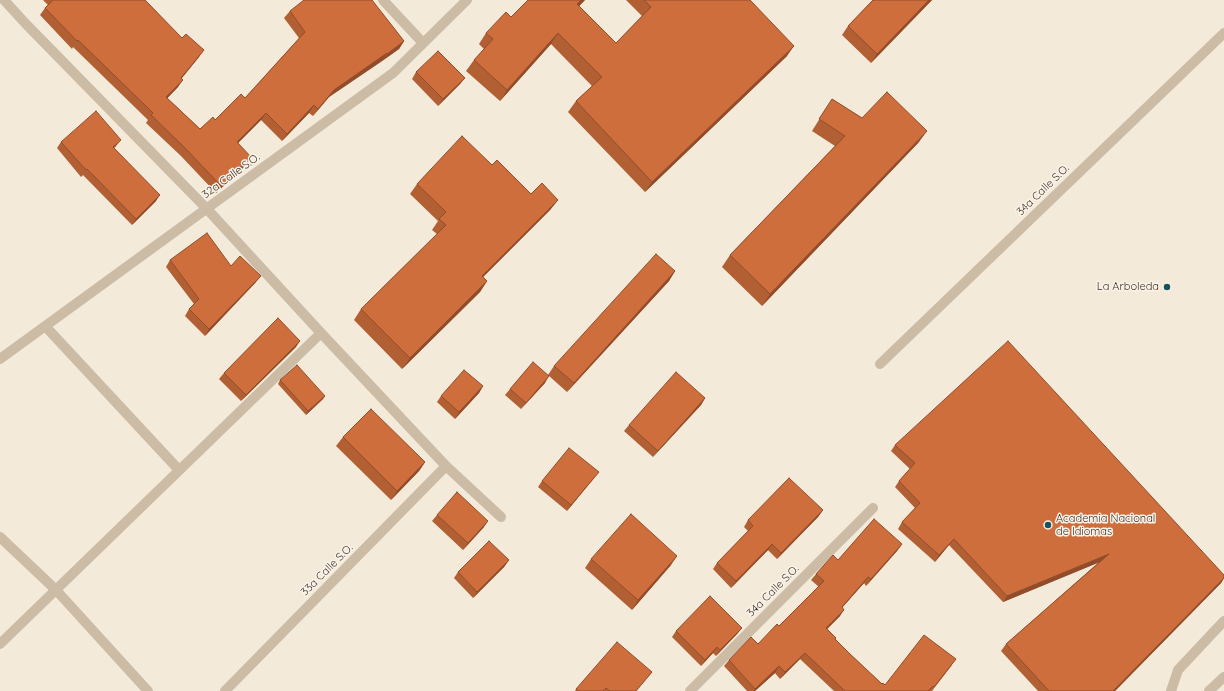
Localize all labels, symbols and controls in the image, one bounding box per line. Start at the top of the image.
street label: 32a Calle S.O. [200,151,262,201]
street label: 34a Calle S.O. [1014,162,1072,218]
place label: La Arboleda [1097,280,1159,294]
marker: La Arboleda [1162,282,1172,292]
place label: Academia Nacional de Idiomas [1056,512,1155,538]
marker: Academia Nacional de Idiomas [1043,520,1053,530]
street label: 33a Calle S.O. [298,541,356,599]
street label: 34a Calle S.O. [744,562,802,620]

